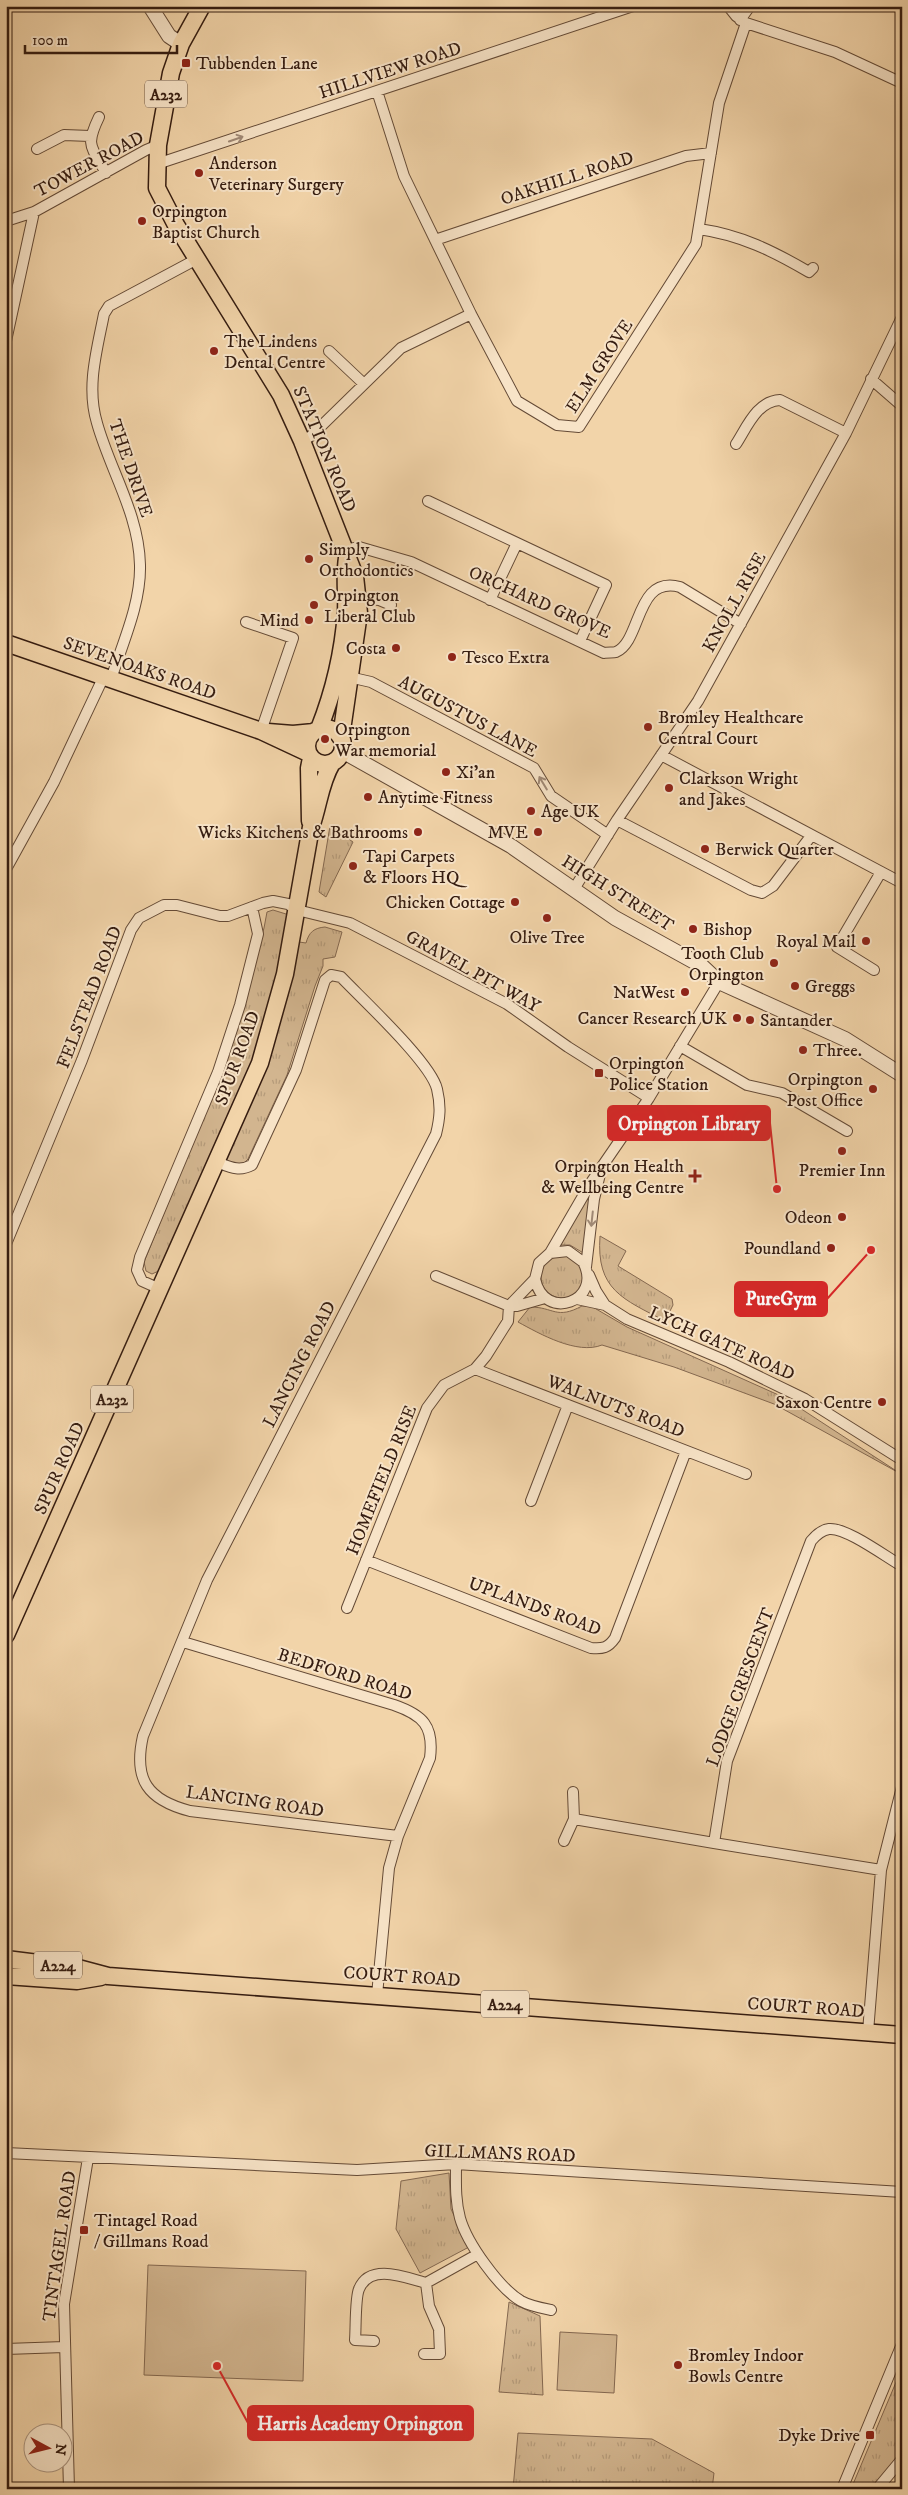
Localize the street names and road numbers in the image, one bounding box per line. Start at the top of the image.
street label: HILLVIEW ROAD [316,38,464,104]
road number: A232 [145,80,187,108]
street label: TOWER ROAD [31,127,148,203]
street label: OAKHILL ROAD [498,147,637,211]
street label: ELM GROVE [561,315,638,417]
street label: STATION ROAD [288,383,361,516]
street label: THE DRIVE [103,416,157,520]
street label: KNOLL RISE [698,548,772,656]
street label: ORCHARD GROVE [465,562,614,644]
street label: SEVENOAKS ROAD [60,632,219,705]
street label: AUGUSTUS LANE [394,671,541,763]
street label: HIGH STREET [557,851,678,937]
street label: FELSTEAD ROAD [53,923,127,1072]
street label: GRAVEL PIT WAY [401,926,544,1018]
street label: SPUR ROAD [211,1008,265,1109]
street label: LANCING ROAD [259,1298,341,1431]
street label: LYCH GATE ROAD [645,1302,798,1386]
street label: WALNUTS ROAD [543,1370,687,1443]
road number: A232 [91,1386,133,1412]
street label: HOMEFIELD RISE [342,1402,422,1559]
street label: SPUR ROAD [30,1419,90,1518]
street label: UPLANDS ROAD [465,1573,604,1641]
street label: LODGE CRESCENT [702,1605,780,1770]
street label: BEDFORD ROAD [275,1644,415,1706]
street label: LANCING ROAD [184,1781,325,1823]
road number: A224 [34,1952,82,1978]
street label: COURT ROAD [343,1962,461,1992]
road number: A224 [481,1990,529,2018]
street label: COURT ROAD [747,1993,865,2023]
street label: GILLMANS ROAD [424,2140,576,2168]
street label: TINTAGEL ROAD [39,2169,81,2323]

